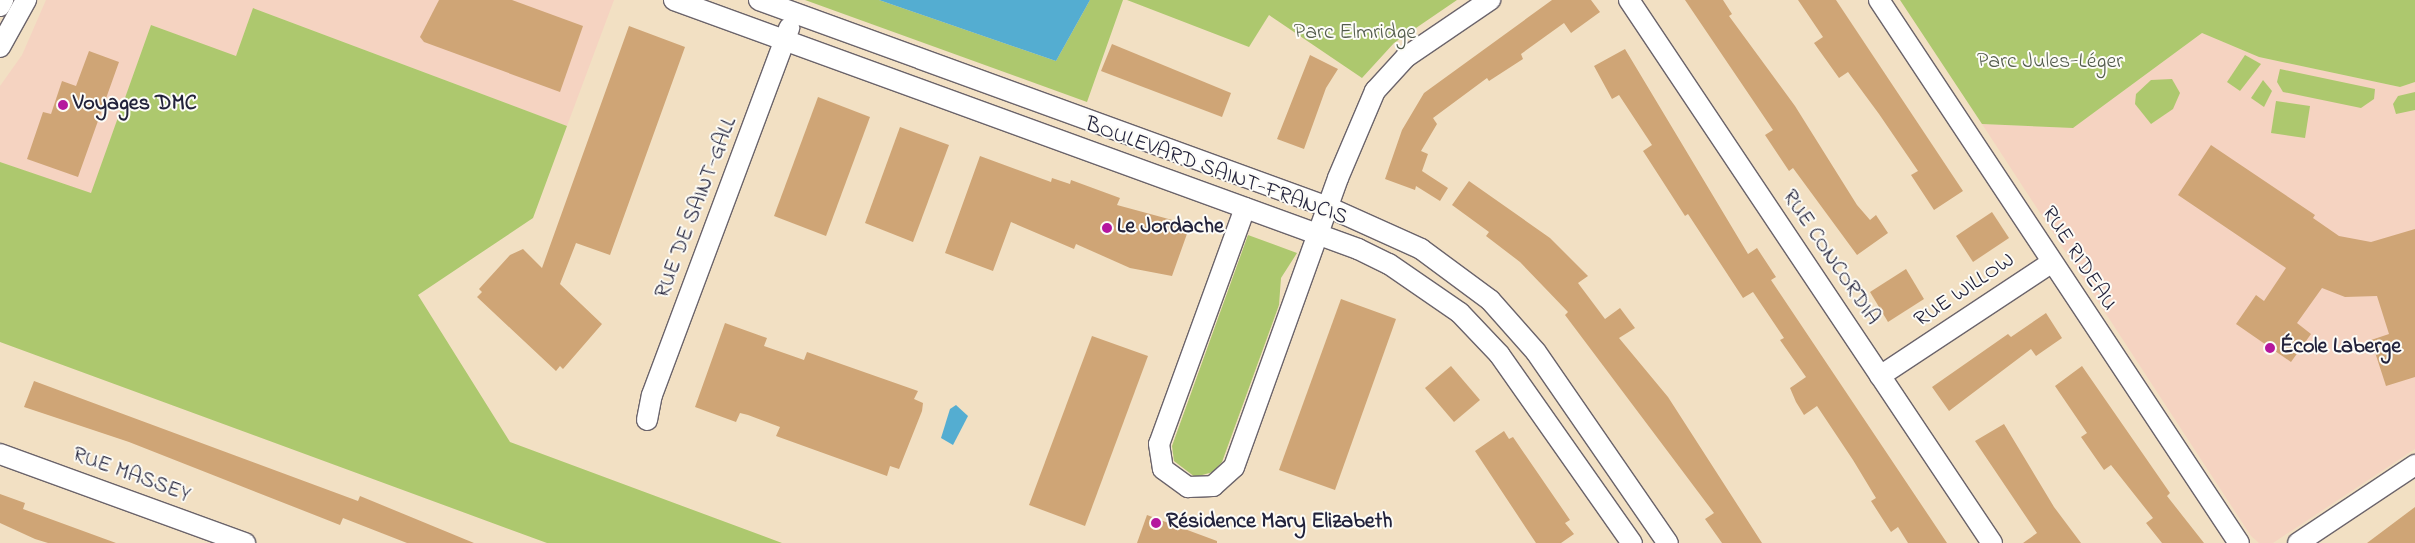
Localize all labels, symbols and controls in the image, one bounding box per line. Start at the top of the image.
park label: Parc Elmridge [1294,21,1416,47]
park label: Parc Jules-Léger [1977,50,2123,76]
place label: Voyages DMC [73,92,197,118]
marker: Voyages DMC [57,99,69,111]
street label: BOULEVARD SAINT-FRANCIS [1081,112,1351,232]
street label: RUE DE SAINT-GALL [650,114,744,302]
street label: RUE CONCORDIA [1775,185,1885,331]
street label: RUE RIDEAU [2034,202,2122,316]
place label: Le Jordache [1117,215,1224,241]
marker: Le Jordache [1101,222,1113,234]
street label: RUE WILLOW [1910,248,2020,334]
place label: École Laberge [2280,335,2401,361]
marker: École Laberge [2264,342,2276,354]
street label: RUE MASSEY [68,442,194,510]
place label: Résidence Mary Elizabeth [1166,510,1393,536]
marker: Résidence Mary Elizabeth [1150,517,1162,529]

